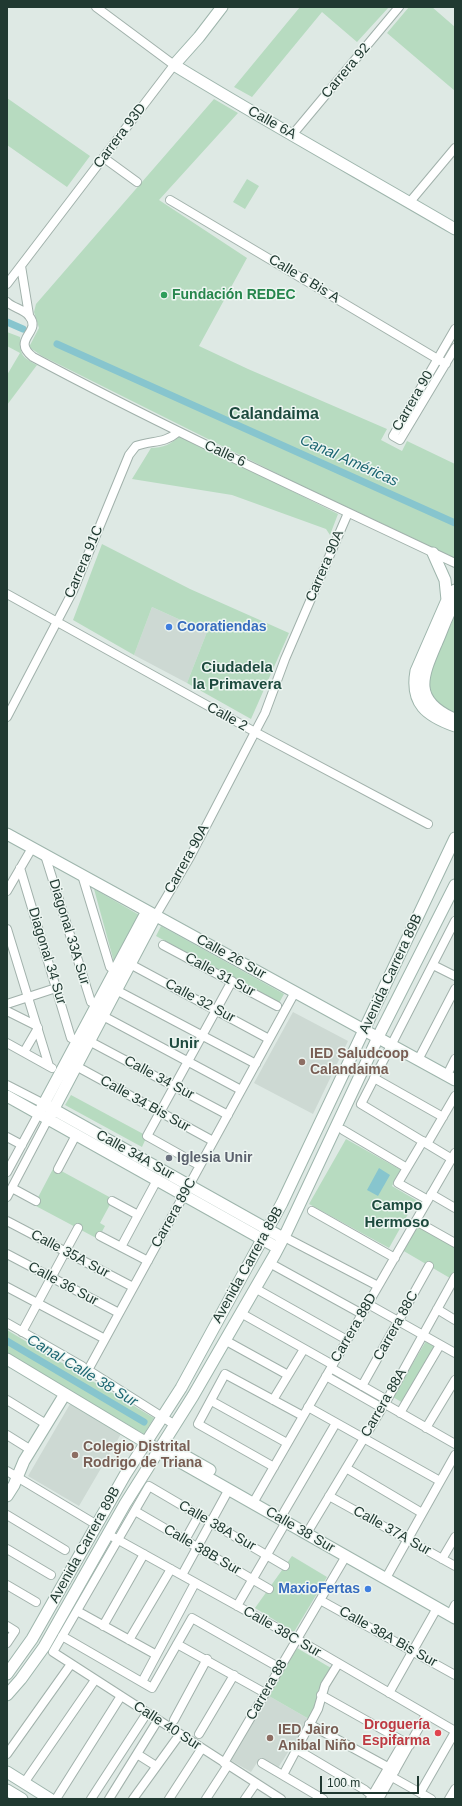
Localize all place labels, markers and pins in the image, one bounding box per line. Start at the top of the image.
place label: Fundación REDEC [172,287,296,303]
marker: Fundación REDEC [159,290,169,300]
place label: Cooratiendas [177,619,266,635]
marker: Cooratiendas [164,622,174,632]
place label: IED Saludcoop Calandaima [310,1046,409,1078]
marker: IED Saludcoop Calandaima [297,1057,307,1067]
place label: Iglesia Unir [177,1150,252,1166]
marker: Iglesia Unir [164,1153,174,1163]
place label: Colegio Distrital Rodrigo de Triana [83,1439,202,1472]
marker: Colegio Distrital Rodrigo de Triana [70,1450,80,1460]
place label: MaxioFertas [278,1581,360,1597]
marker: MaxioFertas [363,1584,373,1594]
place label: Droguería Espifarma [362,1717,430,1750]
place label: IED Jairo Anibal Niño [278,1722,356,1754]
marker: Droguería Espifarma [433,1728,443,1738]
marker: IED Jairo Anibal Niño [265,1733,275,1743]

